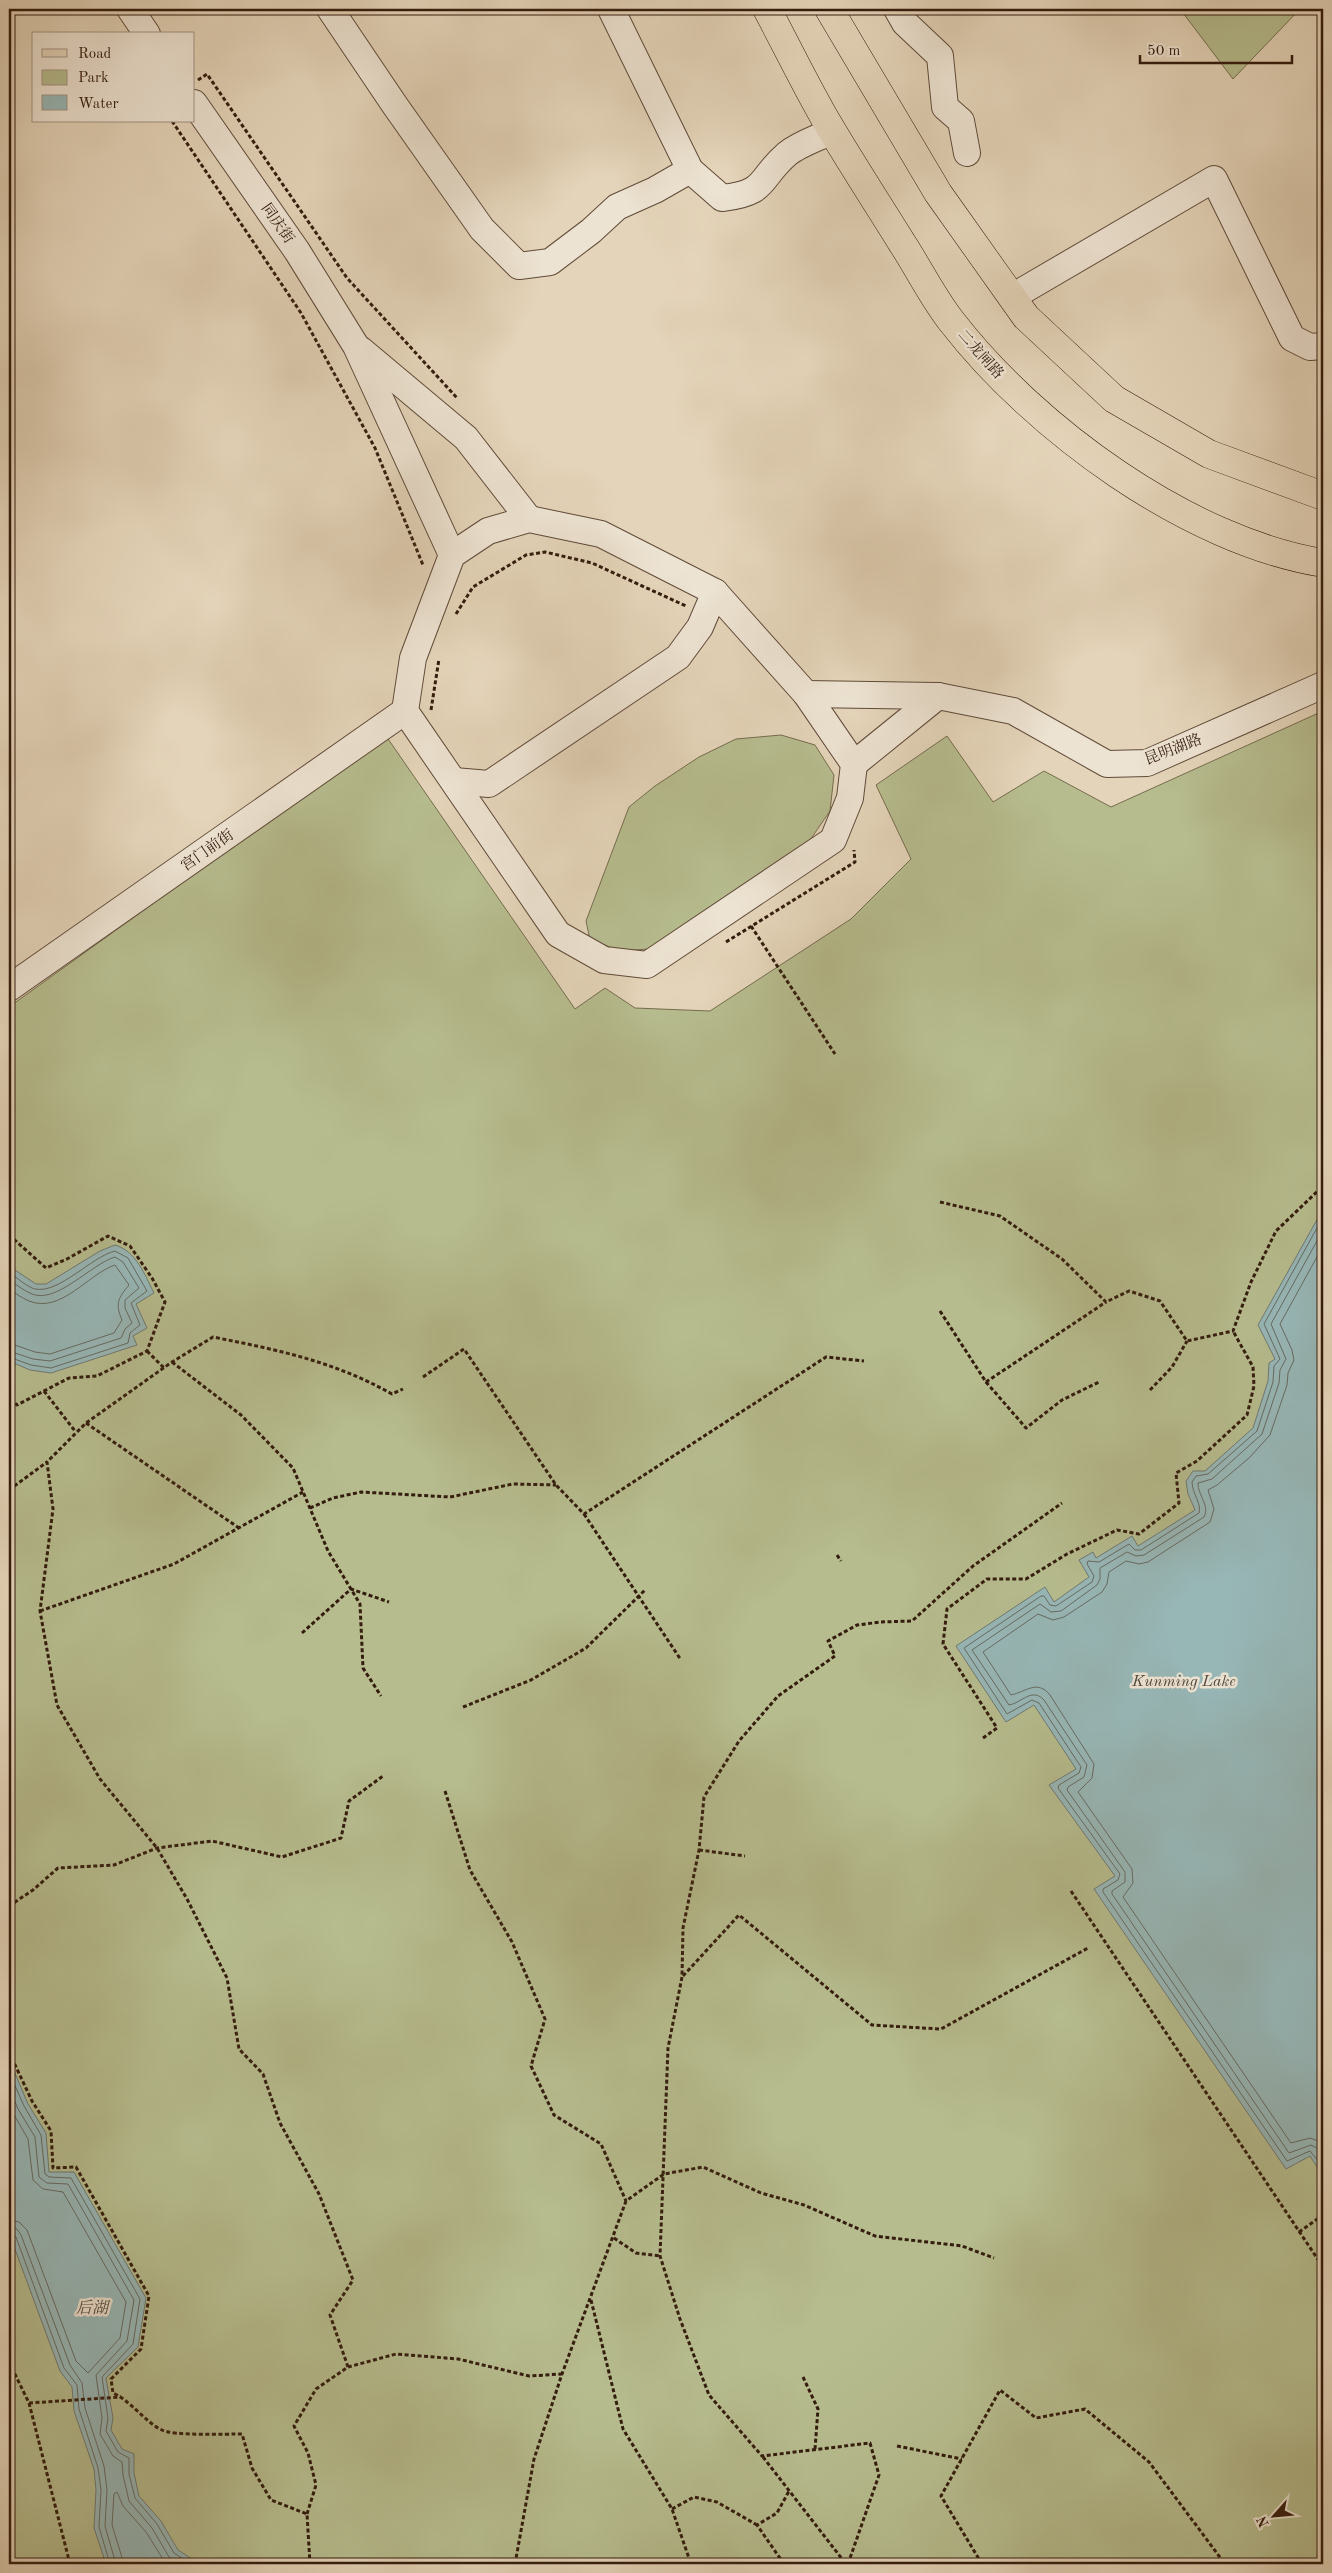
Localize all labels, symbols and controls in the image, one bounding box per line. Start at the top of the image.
legend [32,32,195,122]
scale bar [1140,32,1292,64]
text: 50 m [1147,44,1181,59]
text: Road [78,47,112,62]
text: Park [78,71,109,86]
text: Water [78,97,119,112]
street label: 同庆街 [258,200,297,247]
street label: 二龙闸路 [954,326,1007,382]
street label: 昆明湖路 [1142,731,1204,768]
street label: 宫门前街 [178,826,237,875]
water label: Kunming Lake [1131,1674,1236,1690]
water label: 后湖 [76,2299,111,2317]
north arrow [1250,2490,1300,2540]
text: N [1255,2513,1272,2529]

